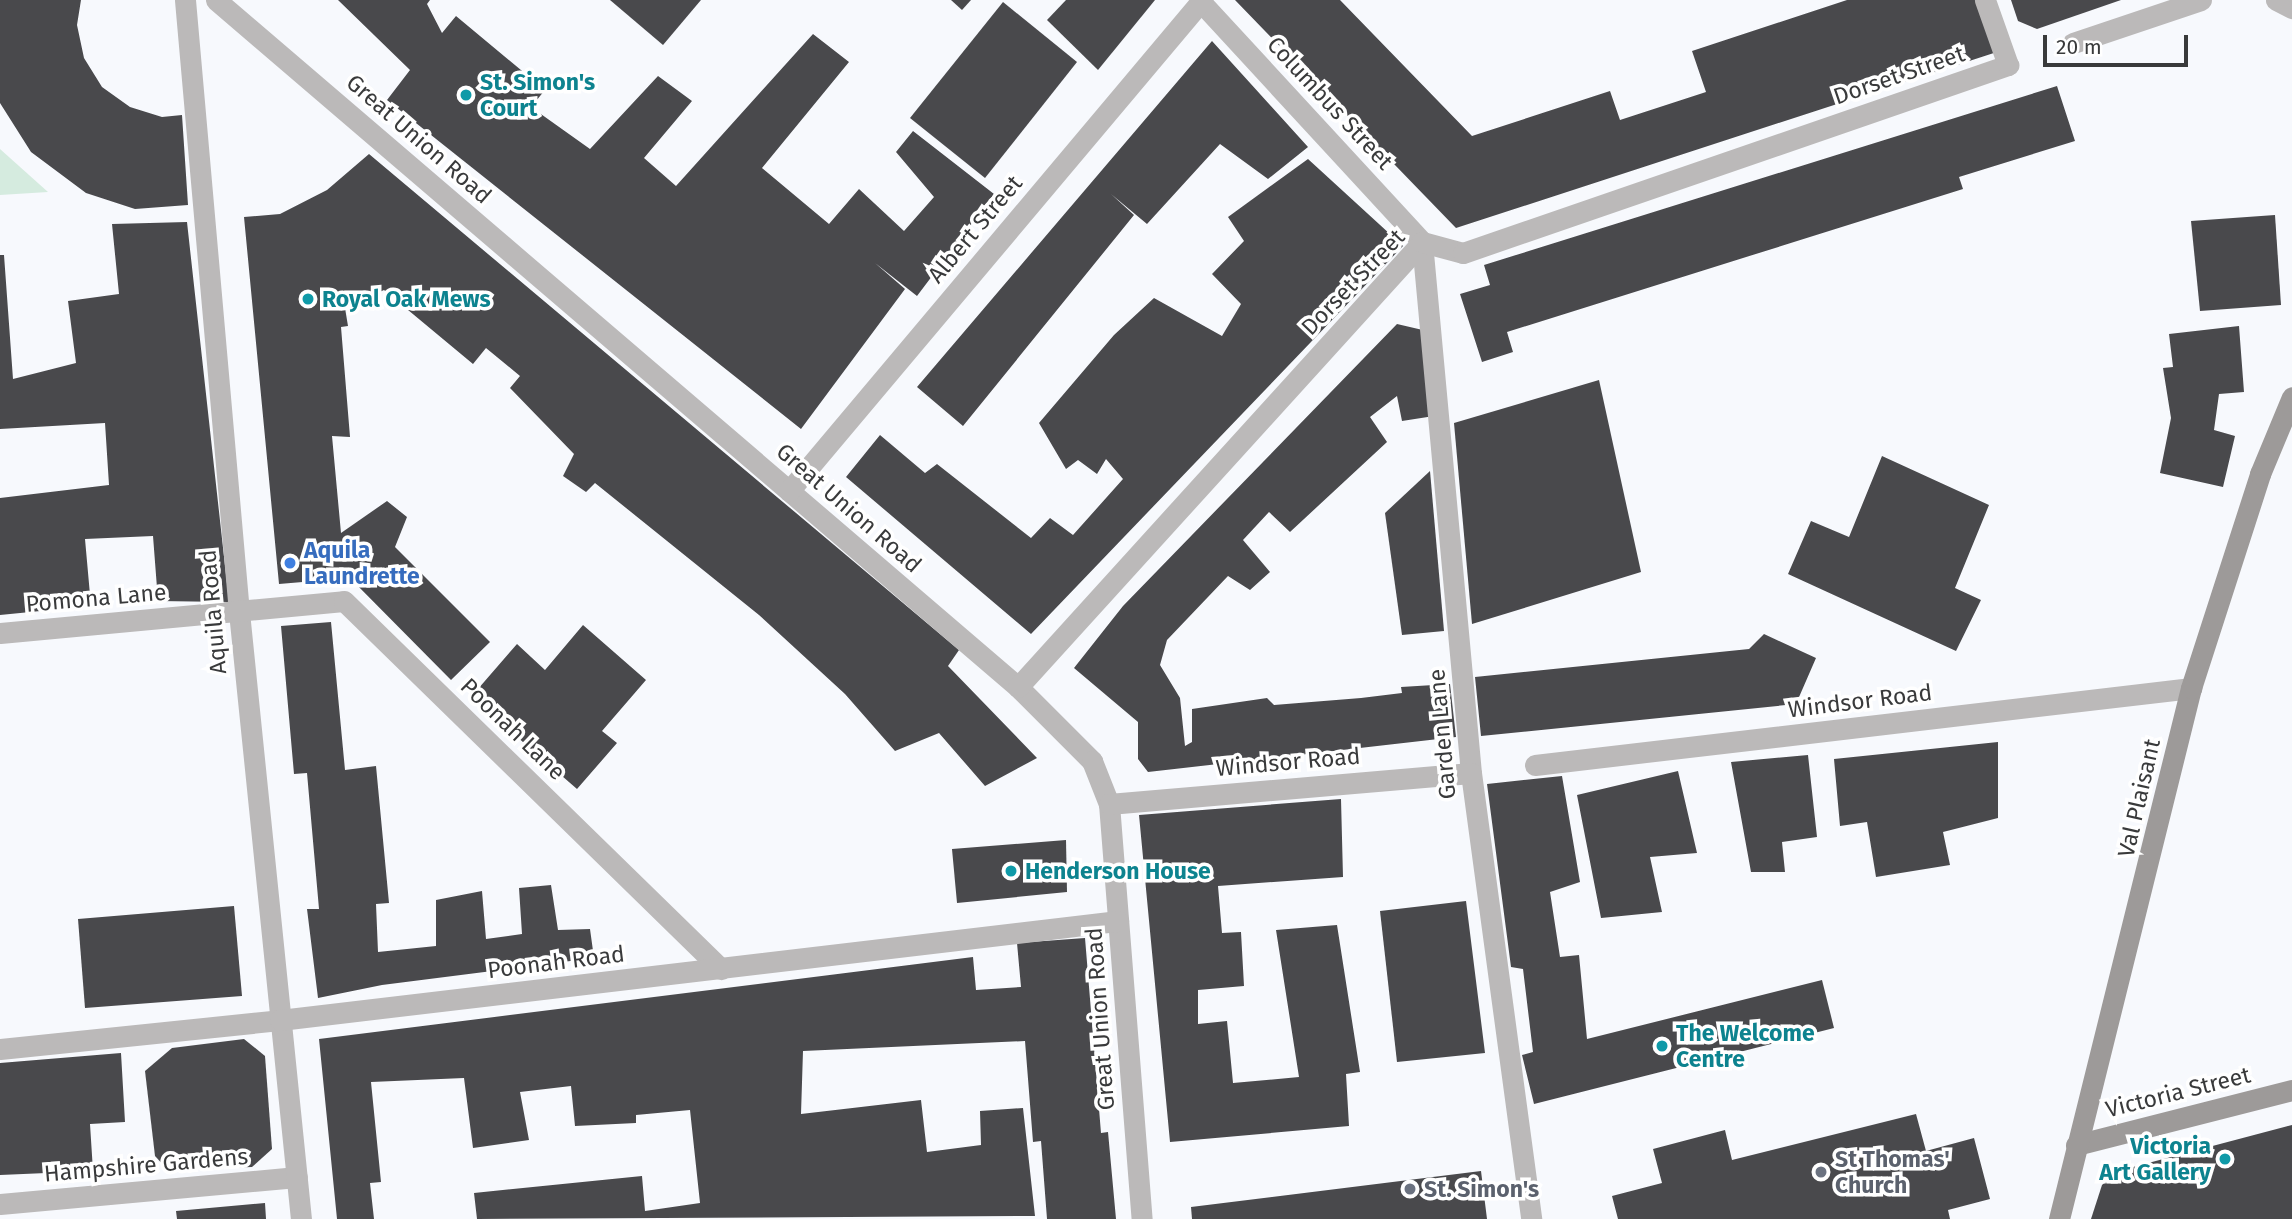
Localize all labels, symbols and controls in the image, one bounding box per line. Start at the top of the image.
scale bar [2047,21,2192,65]
street label: Columbus Street [1261,31,1399,175]
text: 20 m [2056,34,2102,60]
street label: Dorset Street [1830,40,1968,110]
place label: St. Simon's Court [480,68,595,122]
street label: Great Union Road [341,69,497,209]
marker: St. Simon's Court [458,87,474,103]
street label: Albert Street [922,170,1028,288]
street label: Dorset Street [1296,223,1410,341]
place label: Royal Oak Mews [322,285,491,313]
marker: Royal Oak Mews [300,291,316,307]
street label: Great Union Road [771,438,927,578]
place label: Aquila Laundrette [304,536,420,590]
street label: Aquila Road [194,548,232,676]
marker: Aquila Laundrette [282,555,298,571]
street label: Pomona Lane [25,578,167,618]
street label: Garden Lane [1423,668,1461,800]
street label: Poonah Lane [455,672,571,786]
street label: Windsor Road [1786,678,1934,724]
street label: Val Plaisant [2112,736,2166,860]
street label: Windsor Road [1215,742,1361,782]
place label: Henderson House [1025,857,1211,885]
marker: Henderson House [1003,863,1019,879]
street label: Great Union Road [1080,927,1120,1111]
street label: Poonah Road [486,940,626,984]
place label: The Welcome Centre [1676,1019,1815,1073]
marker: The Welcome Centre [1654,1038,1670,1054]
street label: Victoria Street [2103,1061,2253,1123]
place label: Victoria Art Gallery [2099,1132,2211,1186]
street label: Hampshire Gardens [43,1142,249,1188]
place label: St Thomas' Church [1835,1145,1950,1199]
marker: Victoria Art Gallery [2217,1151,2233,1167]
marker: St Thomas' Church [1813,1164,1829,1180]
place label: St. Simon's [1424,1175,1539,1203]
marker: St. Simon's [1402,1181,1418,1197]

